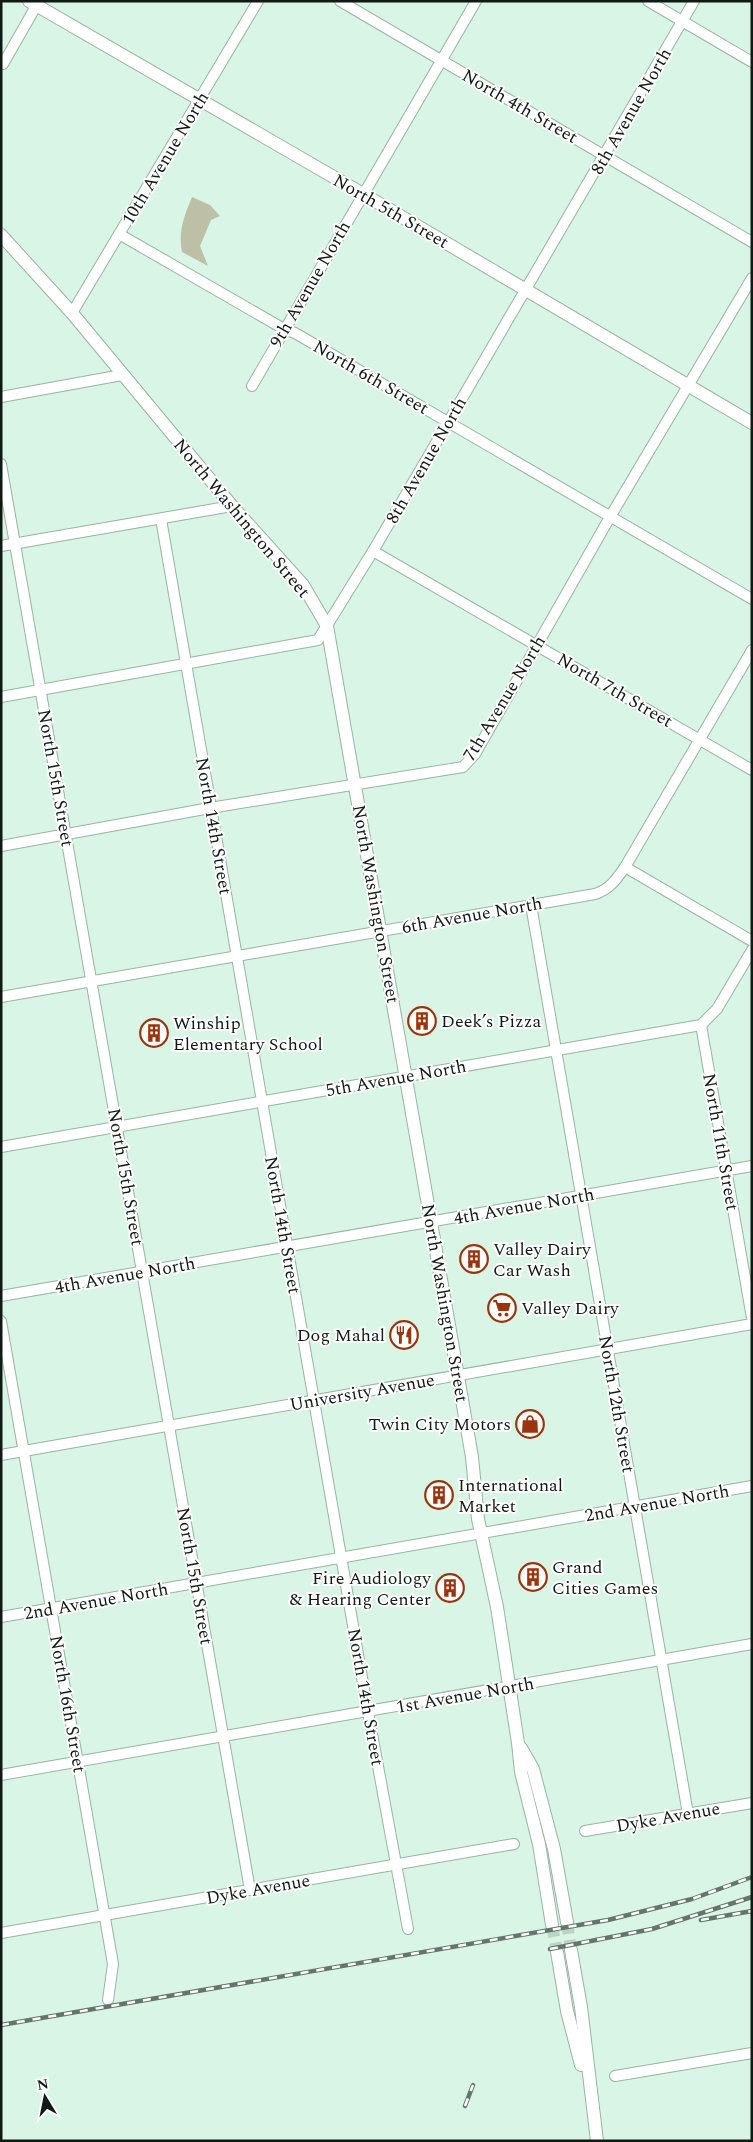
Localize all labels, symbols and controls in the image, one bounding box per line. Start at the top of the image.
street label: 8th Avenue North [584,43,679,180]
street label: North 4th Street [457,62,583,151]
street label: 10th Avenue North [115,86,216,230]
street label: North 5th Street [328,167,454,256]
street label: 9th Avenue North [263,216,358,353]
street label: North 6th Street [308,333,434,422]
street label: 8th Avenue North [379,392,474,529]
street label: North Washington Street [167,433,317,604]
street label: 7th Avenue North [456,630,553,766]
street label: North 7th Street [552,646,678,735]
street label: North 15th Street [30,707,81,849]
street label: North 14th Street [188,755,239,897]
street label: North Washington Street [345,803,406,1005]
street label: 6th Avenue North [400,890,545,941]
building icon: Deek’s Pizza [407,1006,437,1036]
place label: Deek’s Pizza [441,1008,541,1035]
place label: Winship Elementary School [173,1010,323,1058]
building icon: Winship Elementary School [139,1018,169,1048]
street label: 5th Avenue North [324,1053,469,1104]
street label: North 11th Street [695,1071,746,1213]
street label: North 15th Street [100,1106,151,1248]
street label: North 14th Street [257,1154,308,1296]
street label: 4th Avenue North [452,1181,597,1232]
street label: North Washington Street [414,1202,475,1404]
place label: Valley Dairy Car Wash [493,1236,592,1284]
building icon: Valley Dairy Car Wash [459,1244,489,1274]
street label: 4th Avenue North [53,1250,198,1301]
supermarket icon: Valley Dairy [487,1293,517,1323]
place label: Valley Dairy [521,1295,620,1322]
restaurant icon: Dog Mahal [389,1320,419,1350]
place label: Dog Mahal [297,1322,385,1349]
street label: North 12th Street [591,1333,642,1475]
street label: University Avenue [287,1366,437,1419]
shop icon: Twin City Motors [515,1409,545,1439]
place label: Twin City Motors [368,1411,511,1438]
place label: International Market [458,1472,563,1520]
street label: 2nd Avenue North [583,1478,731,1529]
building icon: International Market [424,1480,454,1510]
street label: North 15th Street [169,1505,220,1647]
place label: Grand Cities Games [552,1554,658,1602]
building icon: Grand Cities Games [518,1562,548,1592]
place label: Fire Audiology & Hearing Center [290,1565,432,1613]
building icon: Fire Audiology & Hearing Center [435,1573,465,1603]
street label: 2nd Avenue North [22,1576,170,1627]
street label: North 14th Street [340,1626,391,1768]
street label: North 16th Street [42,1633,93,1775]
street label: 1st Avenue North [394,1670,536,1721]
street label: Dyke Avenue [614,1795,722,1840]
street label: Dyke Avenue [204,1867,312,1912]
north arrow [20,2072,70,2122]
text: N [35,2073,50,2096]

